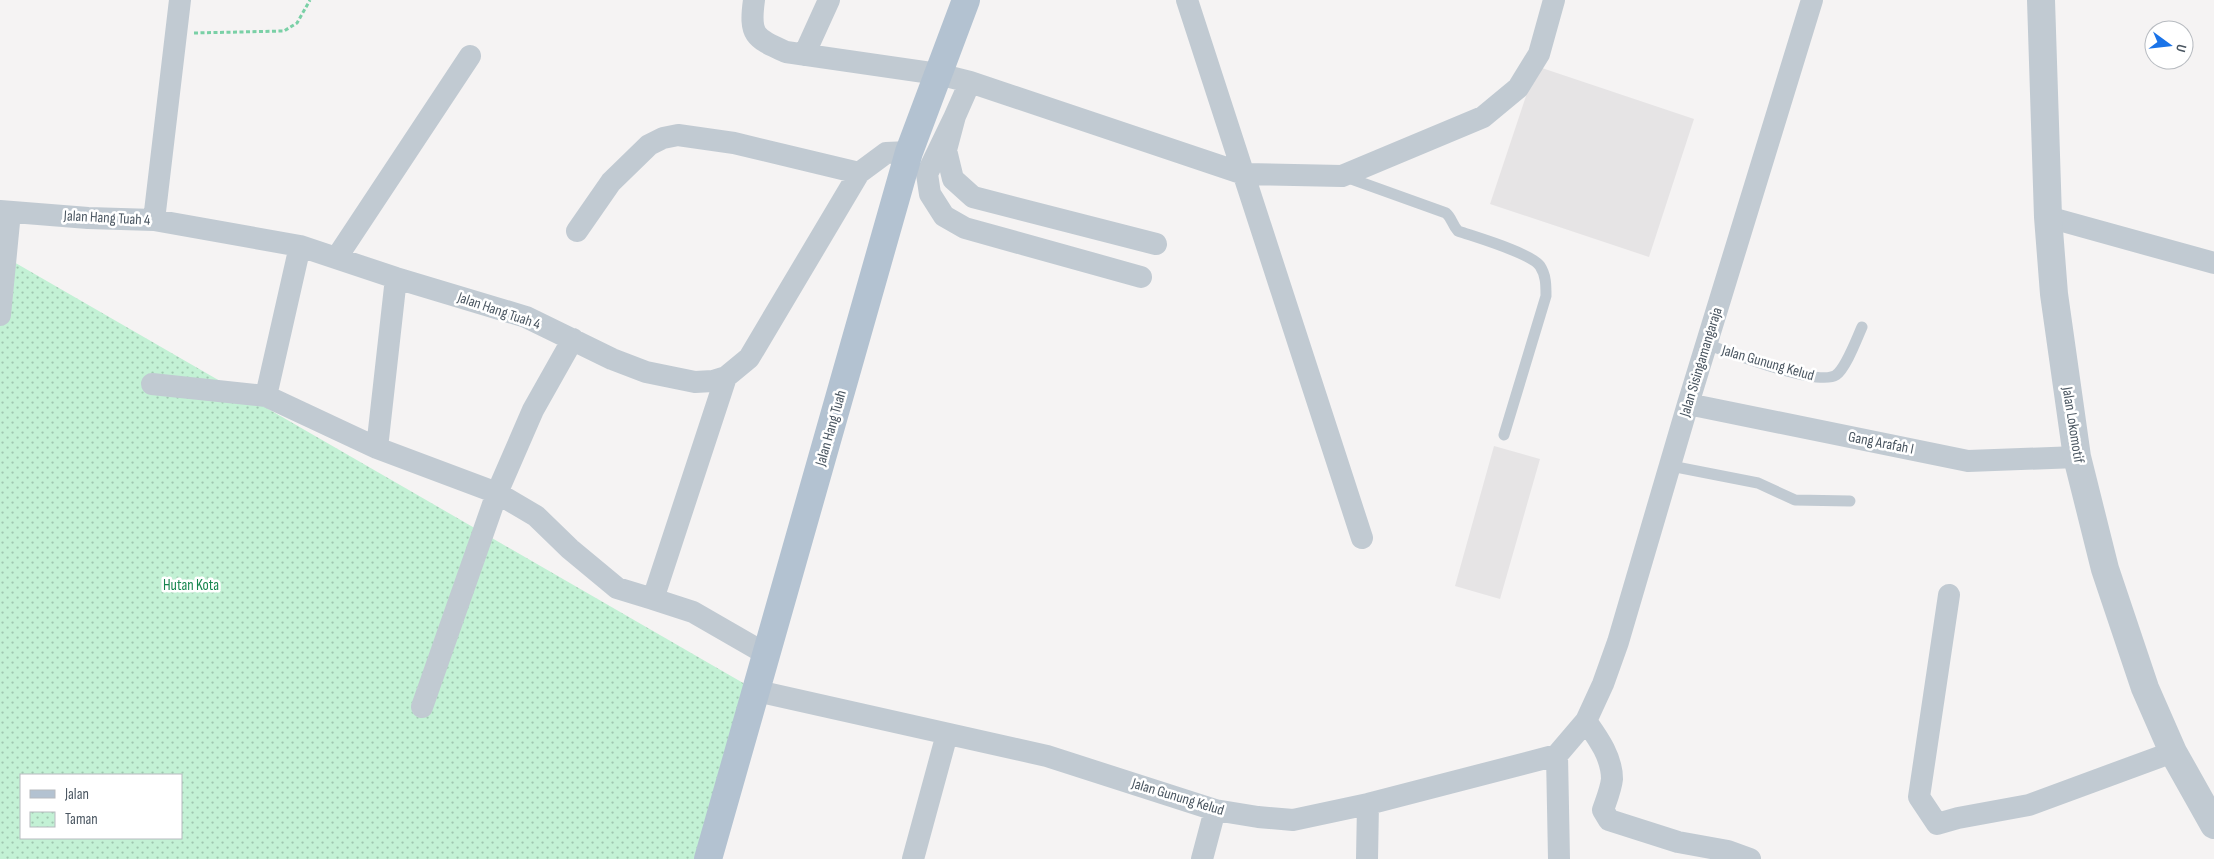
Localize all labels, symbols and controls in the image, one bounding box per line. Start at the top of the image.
north arrow [2144,20,2194,70]
text: U [2172,43,2190,54]
street label: Jalan Hang Tuah 4 [62,206,151,230]
street label: Jalan Hang Tuah 4 [454,288,543,334]
street label: Jalan Sisingamangaraja [1675,305,1727,420]
street label: Jalan Gunung Kelud [1719,340,1816,385]
street label: Jalan Lokomotif [2057,384,2089,465]
street label: Jalan Hang Tuah [811,388,851,469]
street label: Gang Arafah I [1847,427,1915,459]
park label: Hutan Kota [163,576,219,595]
legend [20,774,182,839]
street label: Jalan Gunung Kelud [1129,774,1226,820]
text: Jalan [64,785,89,804]
text: Taman [65,810,98,829]

